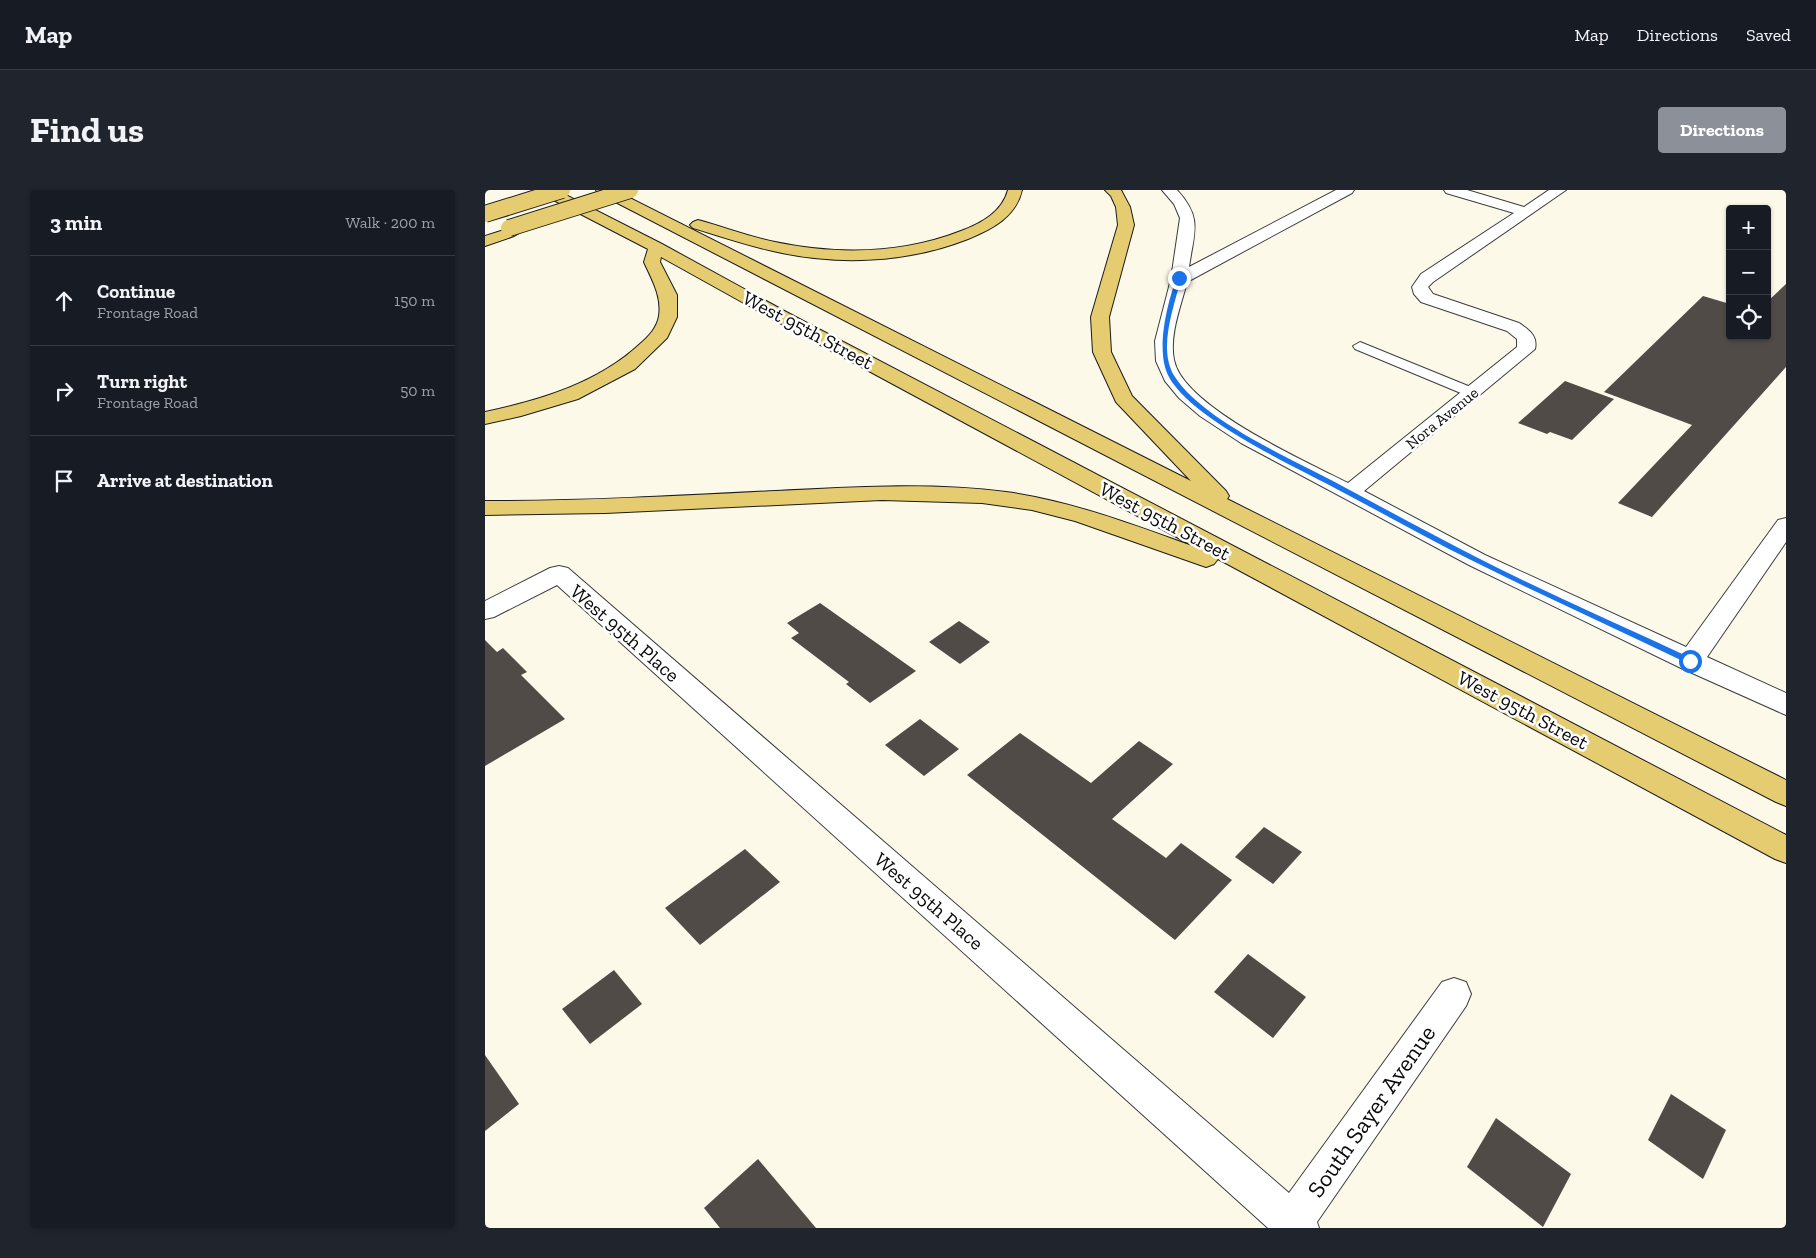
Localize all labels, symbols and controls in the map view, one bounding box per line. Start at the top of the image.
text: Map [25,20,72,49]
text: Map [1574,24,1609,46]
text: Directions [1637,24,1718,46]
text: Saved [1746,24,1791,46]
button: Directions [1658,107,1786,153]
text: Find us [30,109,144,151]
map controls [1726,205,1771,340]
button: + [1726,205,1771,250]
text: 3 min [50,210,102,235]
text: Walk · 200 m [346,213,435,232]
button: − [1726,250,1771,295]
route end [1168,267,1191,290]
text: Continue [97,280,175,303]
street label: West 95th Street [739,286,878,375]
icon: ahead [50,287,78,315]
text: 150 m [394,291,435,310]
button: locate [1726,295,1771,340]
text: Frontage Road [97,303,198,322]
text: Turn right [97,370,187,393]
icon: right [50,377,78,405]
text: 50 m [400,381,435,400]
street label: Nora Avenue [1402,383,1482,453]
text: Frontage Road [97,393,198,412]
icon: arrive [50,467,78,495]
text: Arrive at destination [97,469,273,492]
street label: West 95th Street [1096,477,1235,566]
street label: West 95th Place [566,579,684,687]
route start [1679,650,1702,673]
street label: West 95th Street [1454,666,1593,755]
street label: West 95th Place [870,847,988,955]
street label: South Sayer Avenue [1301,1019,1441,1203]

